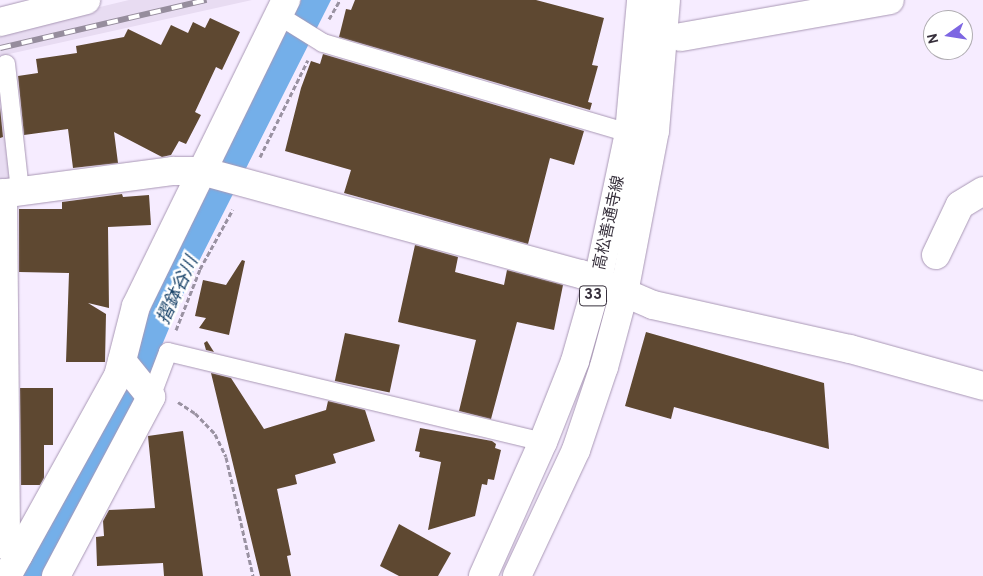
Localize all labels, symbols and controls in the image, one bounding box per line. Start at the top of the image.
north arrow [923,10,973,60]
text: N [924,31,943,45]
street label: 高松善通寺線 [591,174,629,272]
water label: 摺鉢谷川 [154,254,204,328]
road number: 33 [578,284,608,308]

